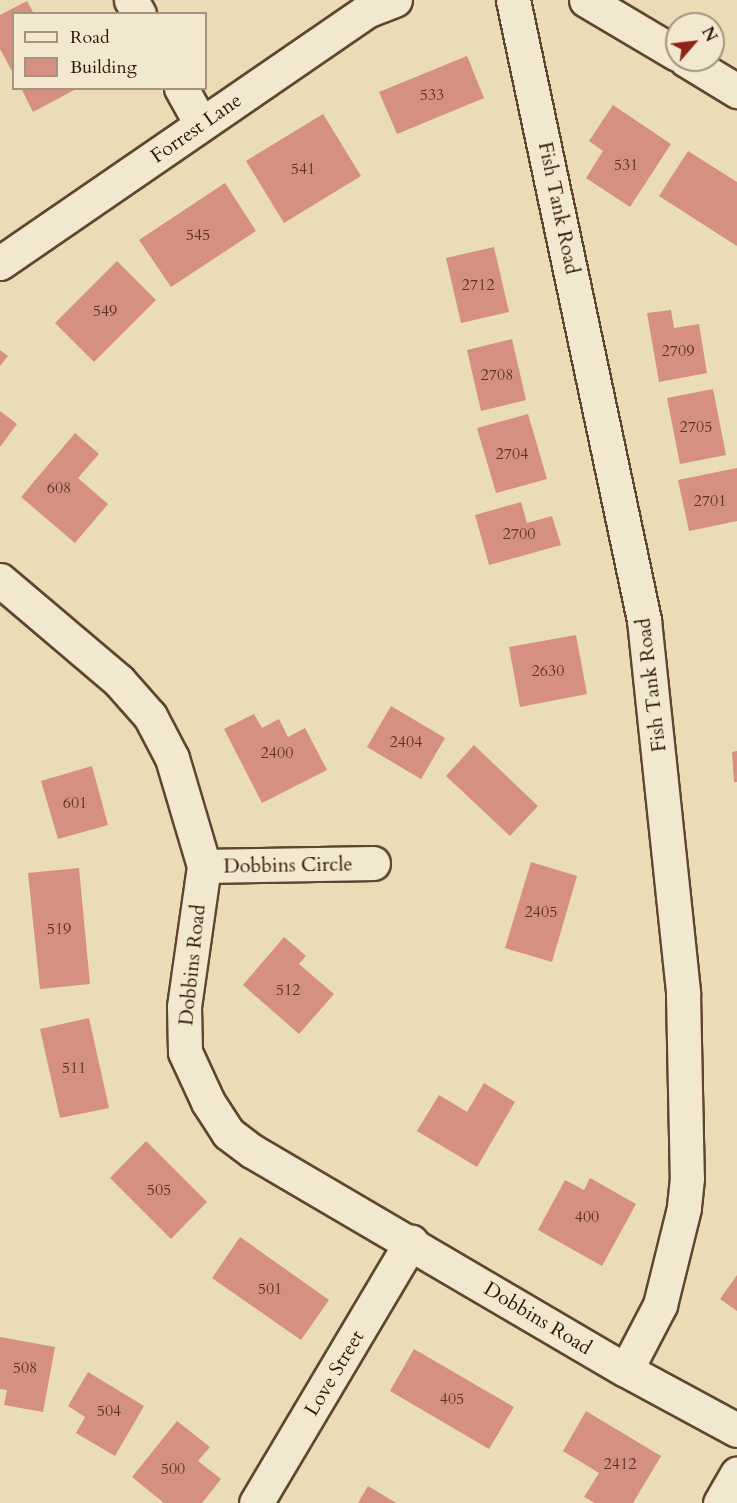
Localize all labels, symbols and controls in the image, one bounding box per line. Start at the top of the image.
legend [12,12,207,90]
north arrow [665,12,725,72]
text: N [696,23,722,46]
text: Road [70,25,110,50]
text: Building [70,55,137,80]
house number: 533 [420,85,444,105]
street label: Forrest Lane [146,88,246,168]
street label: Fish Tank Road [533,140,585,276]
house number: 531 [614,155,638,175]
house number: 541 [291,159,315,179]
house number: 545 [186,225,210,245]
house number: 2712 [462,275,494,295]
house number: 549 [93,301,117,321]
house number: 2709 [662,341,694,361]
house number: 2708 [481,365,513,385]
house number: 2705 [680,417,712,437]
house number: 2704 [496,444,528,464]
house number: 608 [47,478,71,498]
house number: 2701 [694,491,726,511]
house number: 2700 [503,524,535,544]
street label: Fish Tank Road [631,617,671,753]
house number: 2630 [532,661,564,681]
house number: 2404 [390,732,422,752]
house number: 2400 [261,743,293,763]
house number: 601 [63,793,87,813]
street label: Dobbins Circle [223,852,353,878]
house number: 2405 [525,902,557,922]
street label: Dobbins Road [174,903,210,1027]
house number: 519 [47,919,71,939]
house number: 512 [276,980,300,1000]
house number: 511 [62,1058,86,1078]
house number: 505 [147,1180,171,1200]
house number: 400 [575,1207,599,1227]
street label: Dobbins Road [480,1276,596,1360]
house number: 501 [258,1279,282,1299]
street label: Love Street [299,1326,369,1420]
house number: 508 [13,1358,37,1378]
house number: 405 [440,1389,464,1409]
house number: 504 [97,1401,121,1421]
house number: 2412 [604,1454,636,1474]
house number: 500 [161,1459,185,1479]

